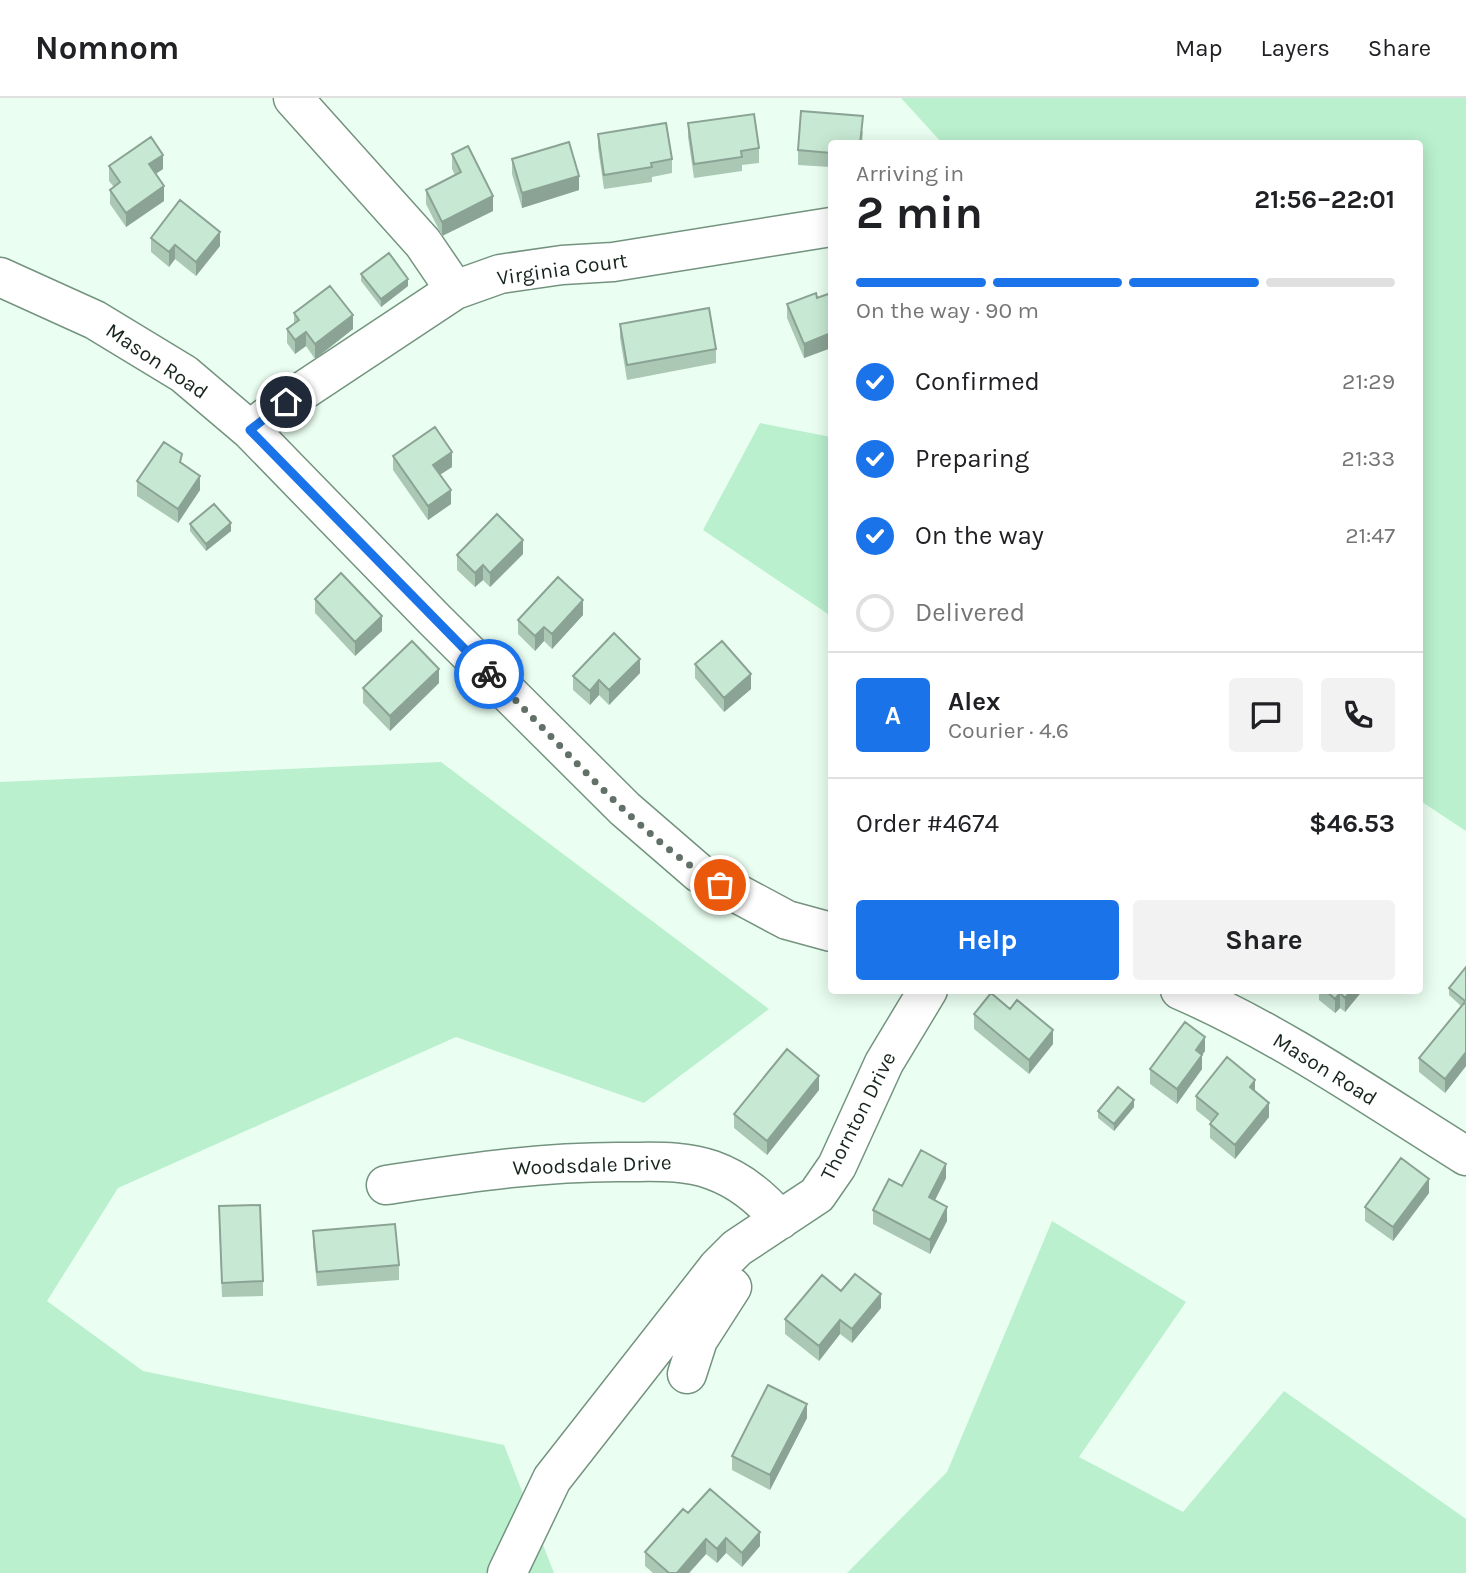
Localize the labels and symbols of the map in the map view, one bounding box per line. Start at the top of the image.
street label: Virginia Court [495,248,629,290]
street label: Mason Road [101,318,213,404]
pin [256,372,316,432]
courier [454,639,524,709]
pin [690,855,750,915]
street label: Mason Road [1269,1028,1381,1110]
street label: Thornton Drive [815,1048,901,1184]
street label: Woodsdale Drive [512,1150,672,1180]

